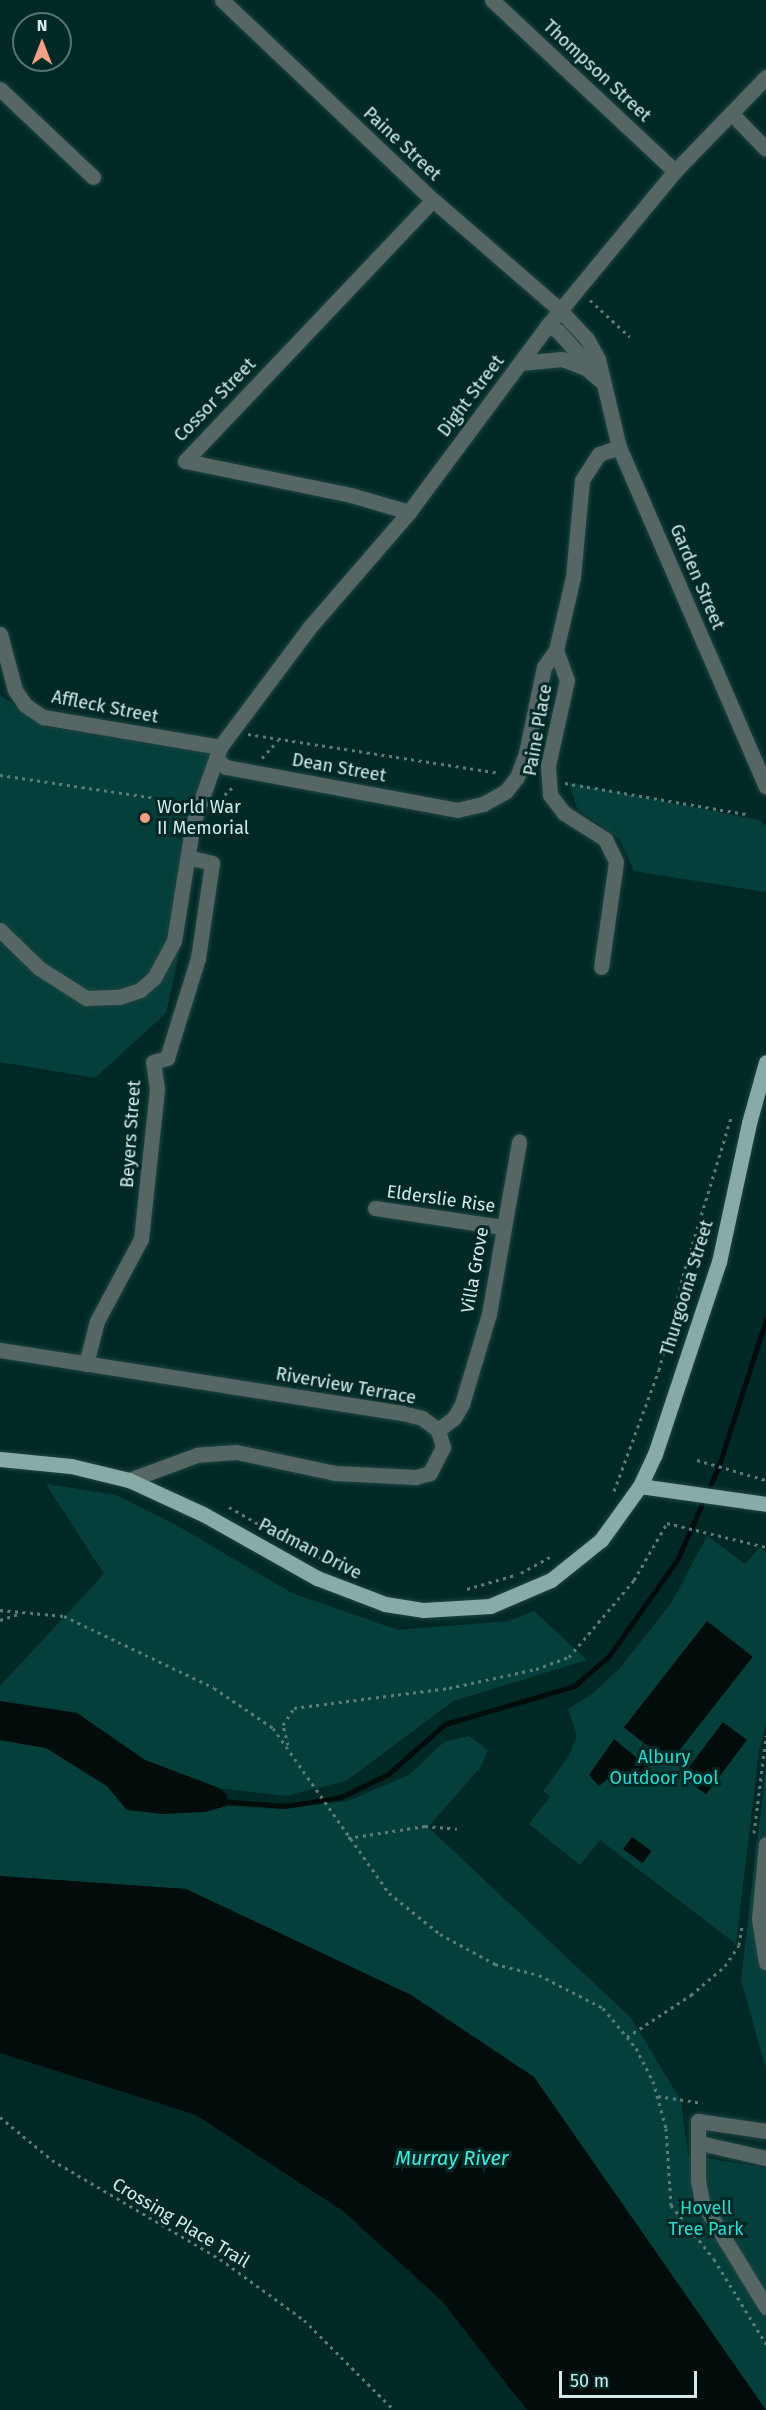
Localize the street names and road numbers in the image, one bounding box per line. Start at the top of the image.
street label: Thompson Street [539,16,655,126]
street label: Paine Street [359,103,445,185]
street label: Dight Street [433,351,509,441]
street label: Cossor Street [170,354,260,446]
street label: Garden Street [665,521,729,633]
street label: Paine Place [519,682,557,778]
street label: Affleck Street [50,686,160,728]
street label: Dean Street [290,749,388,787]
street label: Beyers Street [116,1079,146,1189]
street label: Elderslie Rise [385,1181,497,1217]
street label: Thurgoona Street [656,1217,718,1359]
street label: Villa Grove [457,1225,493,1315]
street label: Riverview Terrace [274,1363,418,1409]
street label: Padman Drive [255,1514,365,1584]
street label: Crossing Place Trail [108,2173,254,2273]

